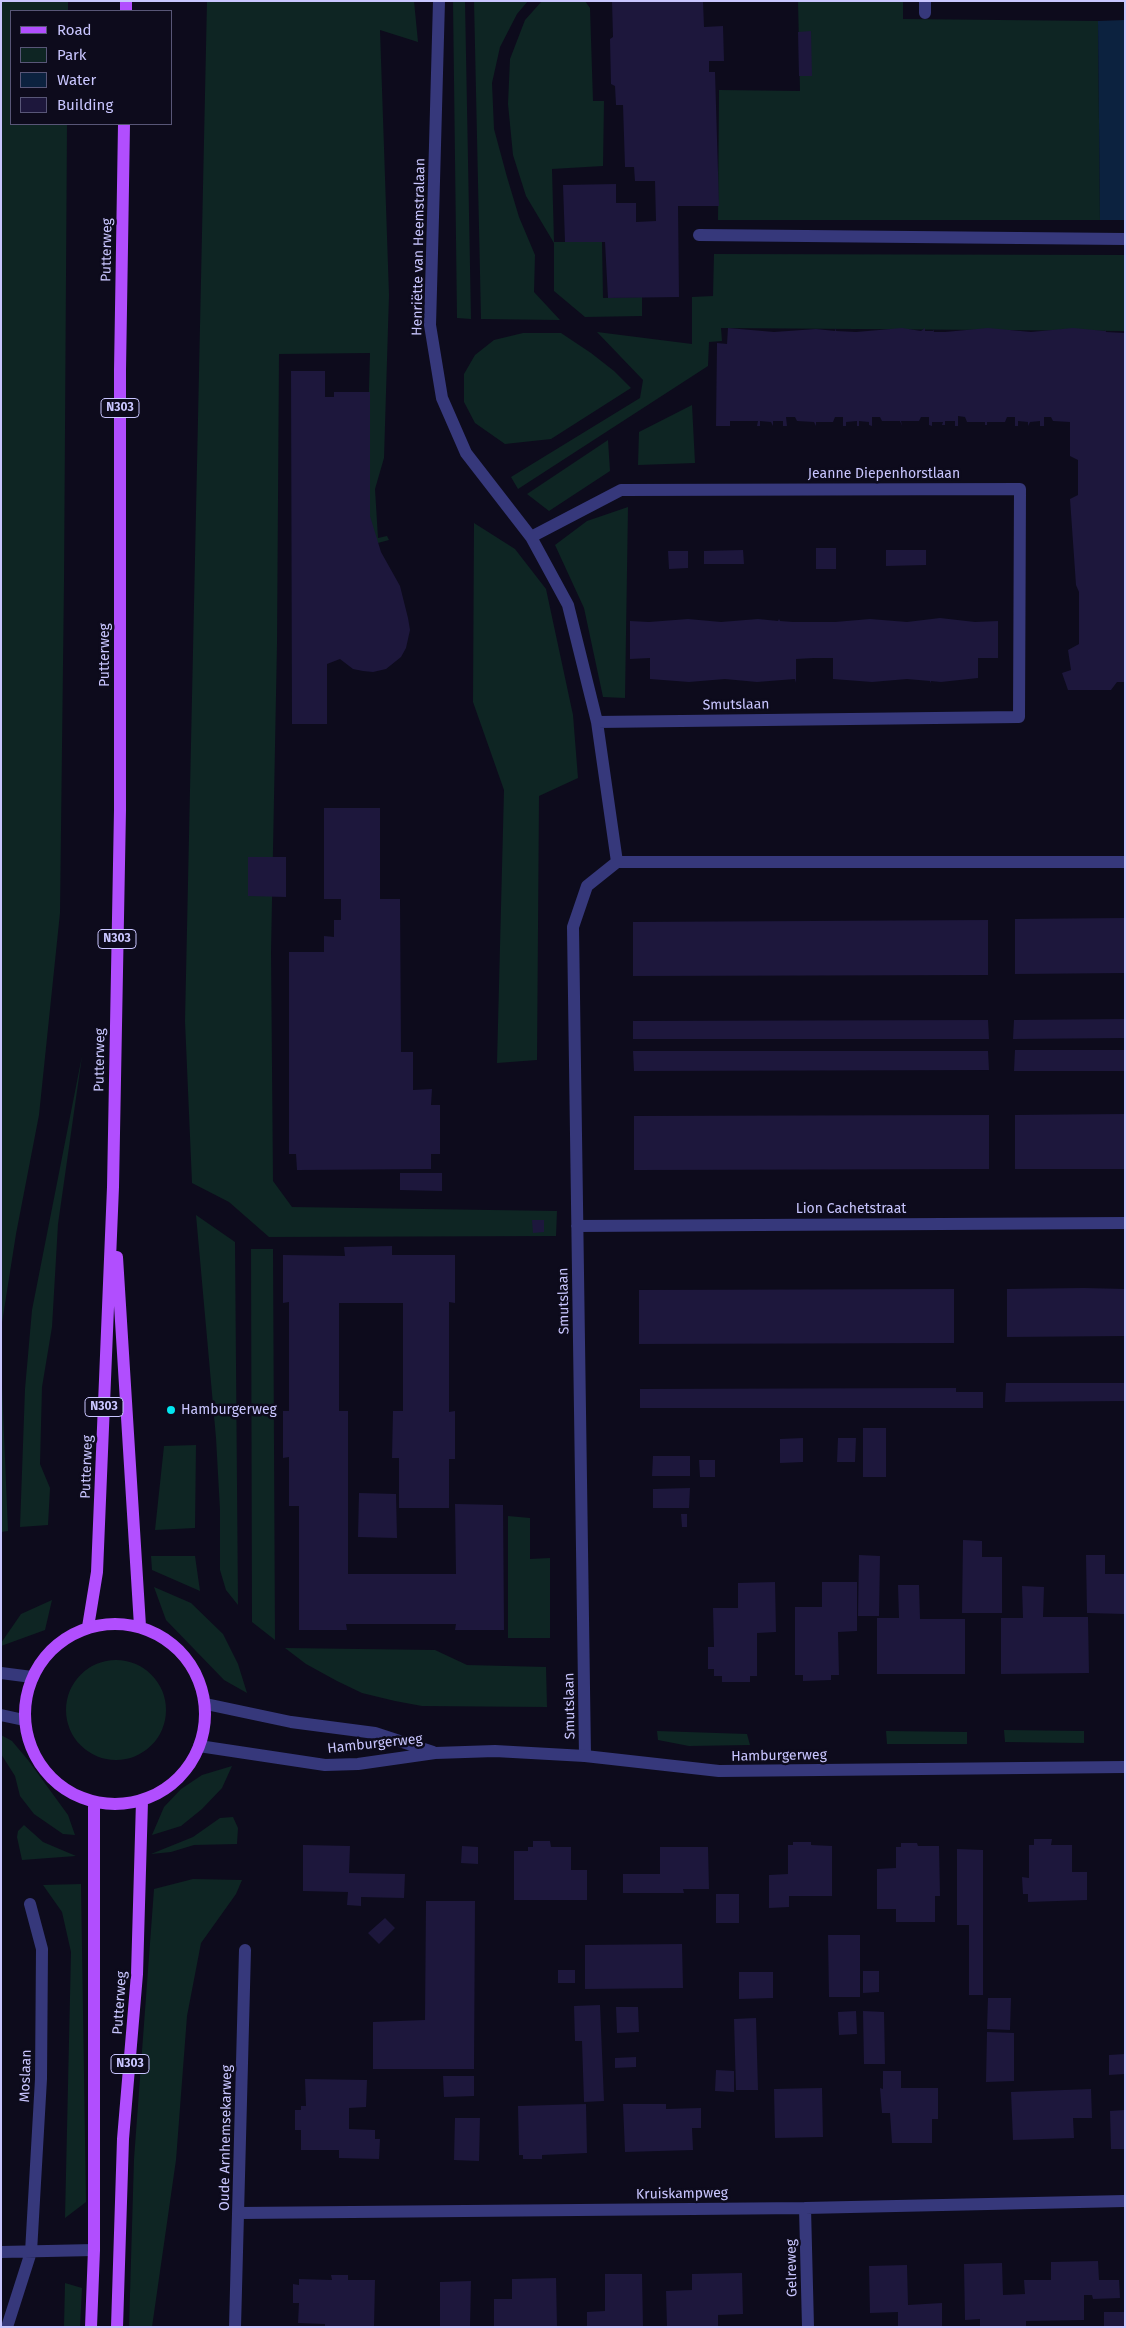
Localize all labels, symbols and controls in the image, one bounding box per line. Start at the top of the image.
legend [10,10,172,125]
text: Road [57,21,92,39]
text: Park [57,46,87,64]
text: Water [57,71,96,89]
text: Building [57,96,113,114]
street label: Henriëtte van Heemstralaan [409,158,429,336]
street label: Putterweg [98,218,116,282]
road number: N303 [101,398,139,418]
street label: Jeanne Diepenhorstlaan [808,466,960,482]
street label: Putterweg [97,623,113,687]
street label: Smutslaan [702,696,770,714]
road number: N303 [98,930,136,949]
street label: Putterweg [91,1028,109,1092]
street label: Lion Cachetstraat [796,1201,906,1217]
street label: Smutslaan [555,1267,573,1335]
road number: N303 [85,1398,123,1416]
place label: Hamburgerweg [181,1402,277,1418]
marker: Hamburgerweg [165,1404,177,1416]
street label: Putterweg [77,1435,97,1499]
street label: Smutslaan [561,1672,579,1740]
street label: Hamburgerweg [326,1731,424,1757]
street label: Hamburgerweg [731,1747,827,1765]
street label: Putterweg [109,1971,131,2035]
street label: Moslaan [17,2049,35,2103]
road number: N303 [111,2054,149,2074]
street label: Oude Arnhemsekarweg [216,2065,236,2211]
street label: Kruiskampweg [636,2185,728,2203]
street label: Gelreweg [783,2239,801,2297]

